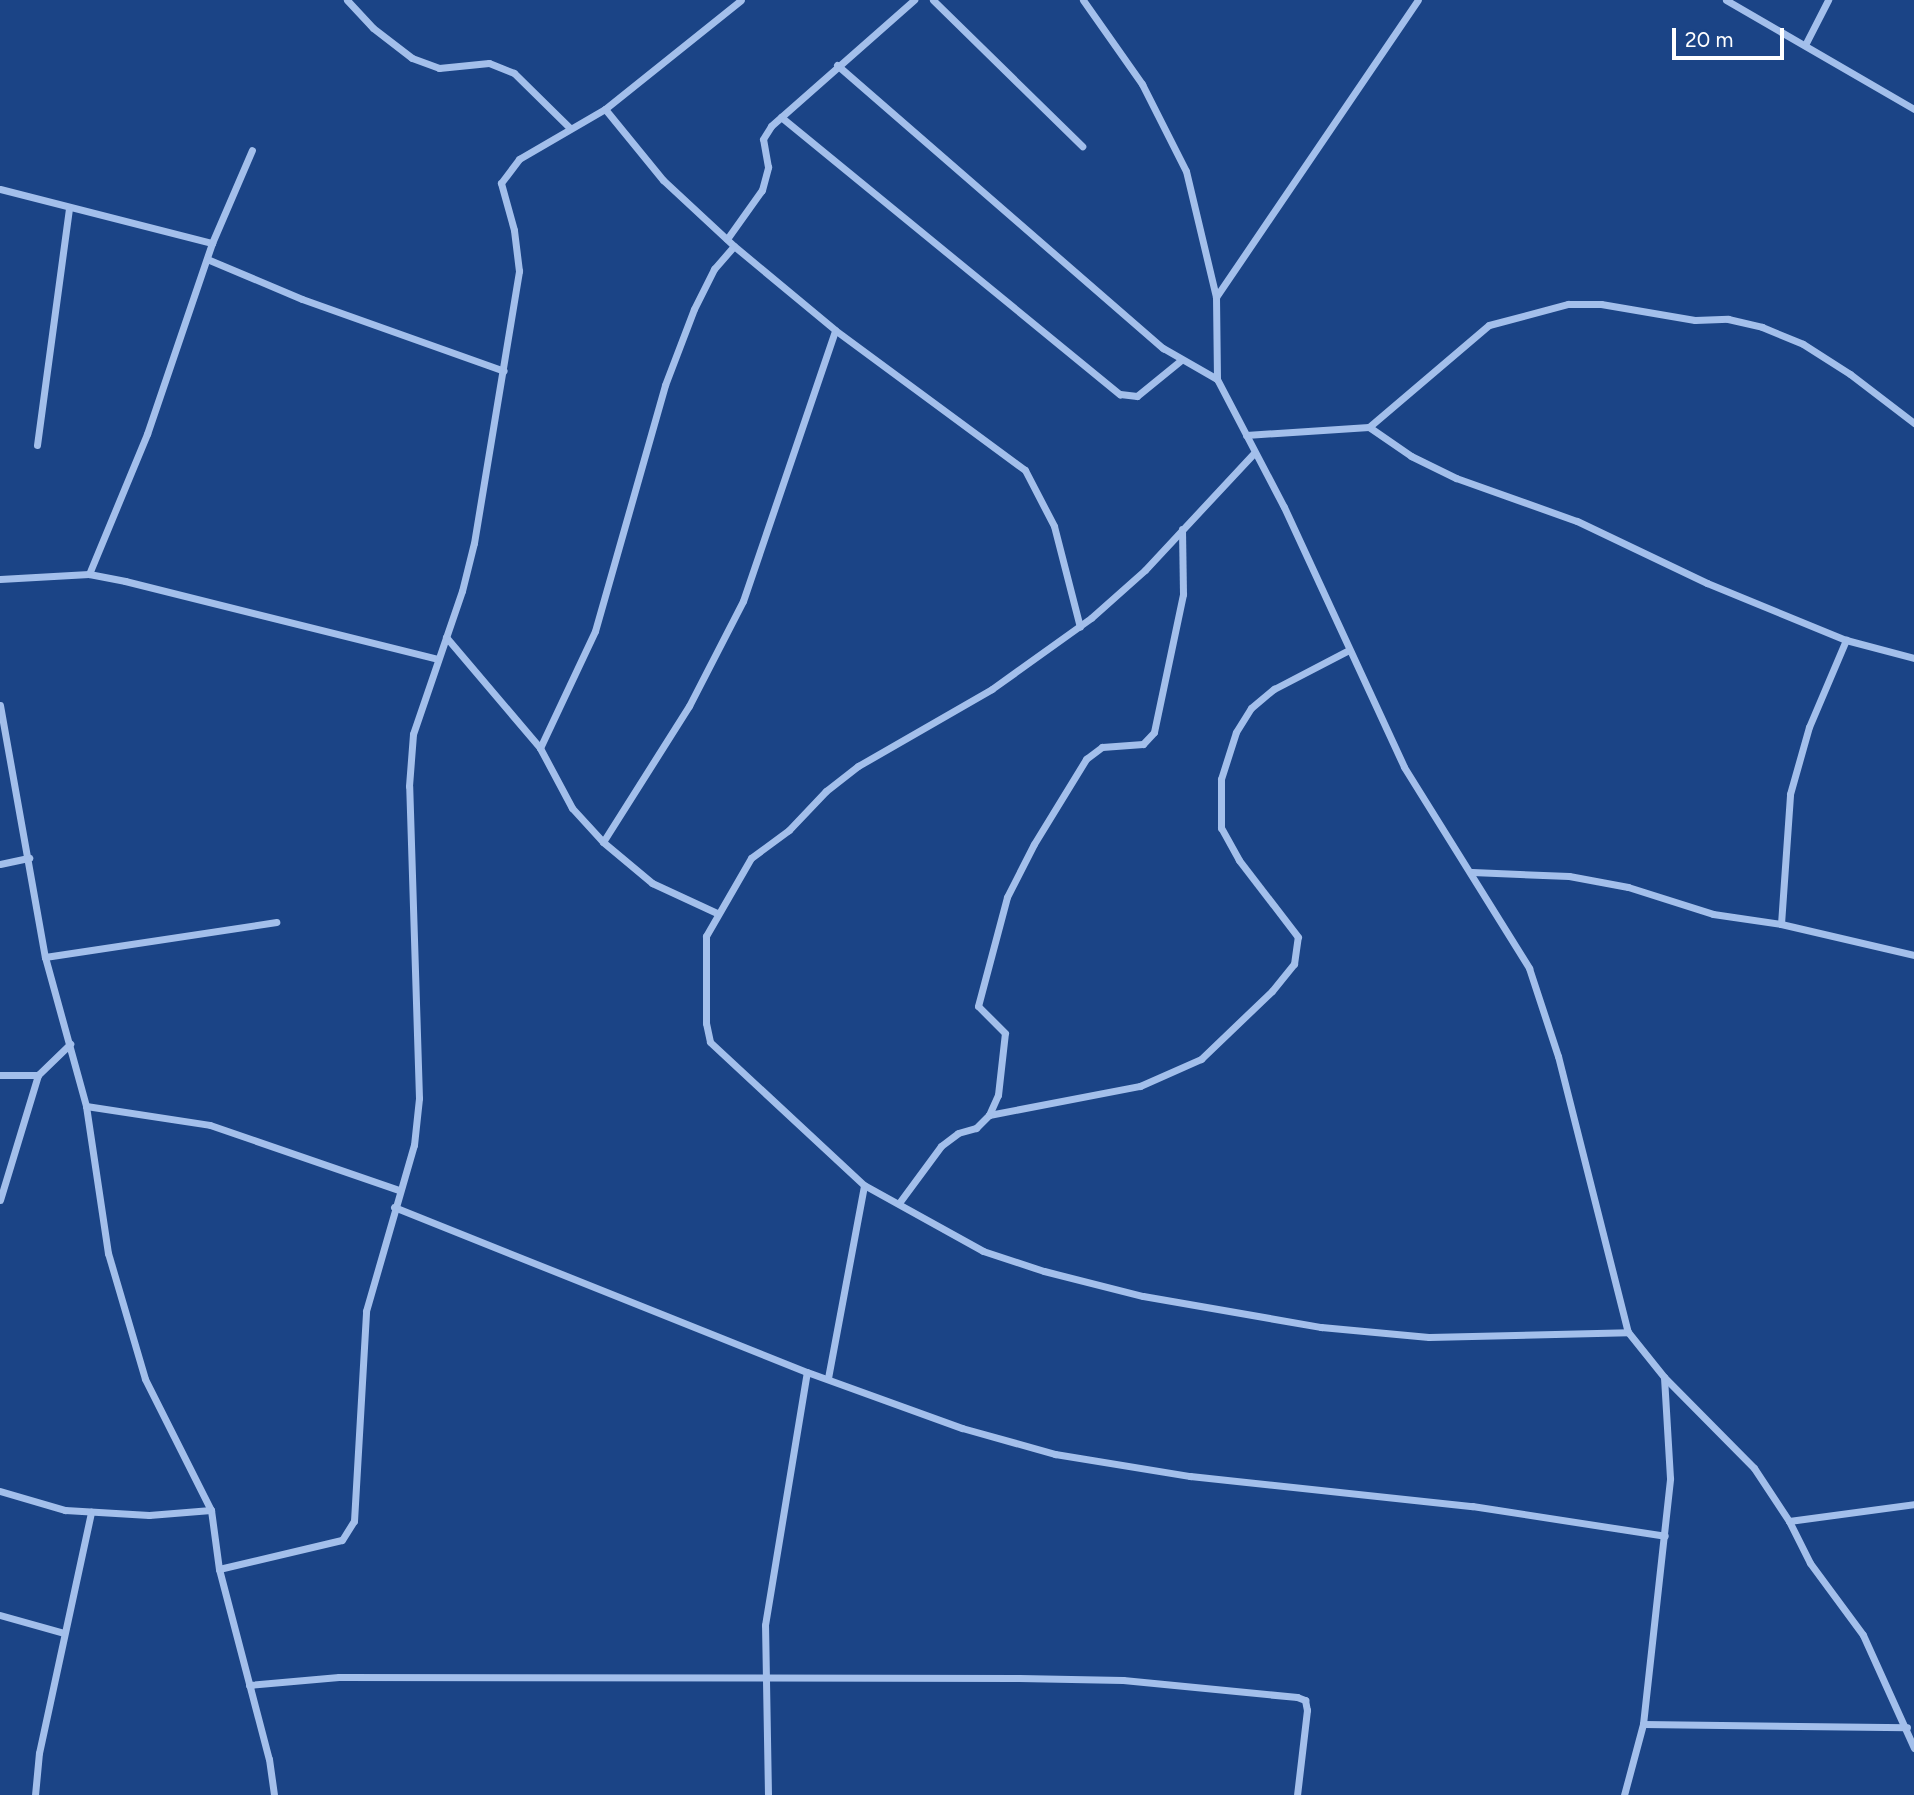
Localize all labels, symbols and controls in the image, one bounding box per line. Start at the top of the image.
scale bar [1676,14,1788,58]
text: 20 m [1685,27,1733,52]

